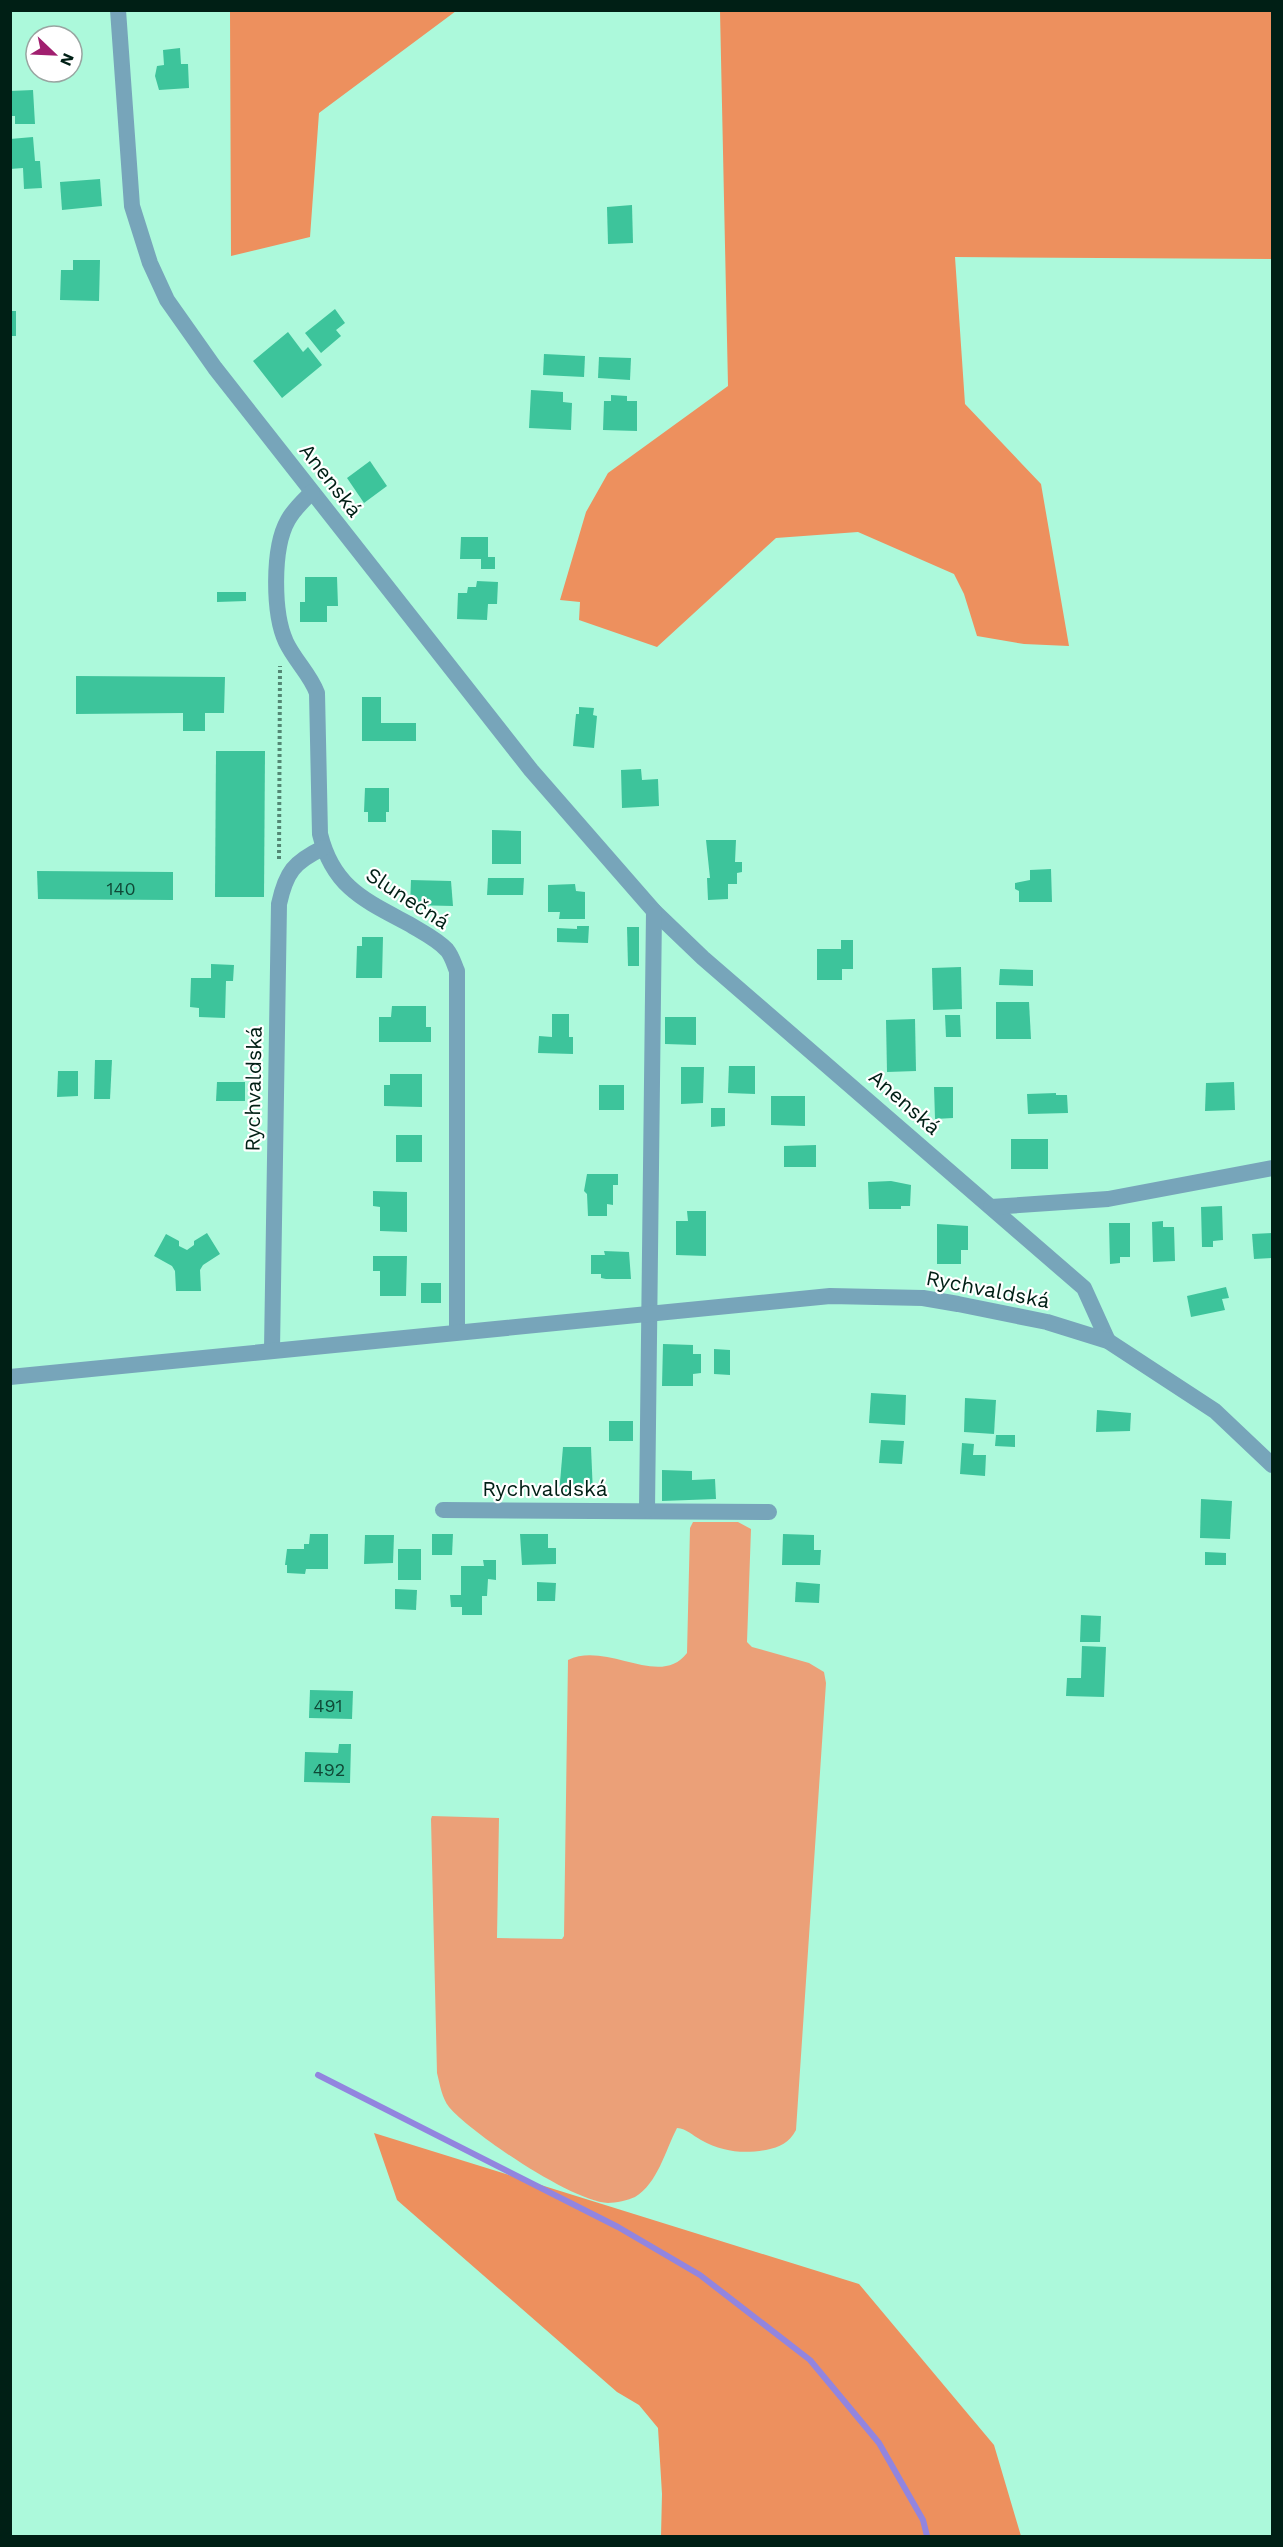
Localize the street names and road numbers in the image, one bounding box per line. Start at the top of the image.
street label: Anenská [294,438,368,522]
street label: Slunečná [362,862,455,934]
street label: Rychvaldská [239,1026,267,1152]
street label: Anenská [864,1064,946,1140]
street label: Rychvaldská [924,1265,1052,1313]
street label: Rychvaldská [482,1476,608,1501]

